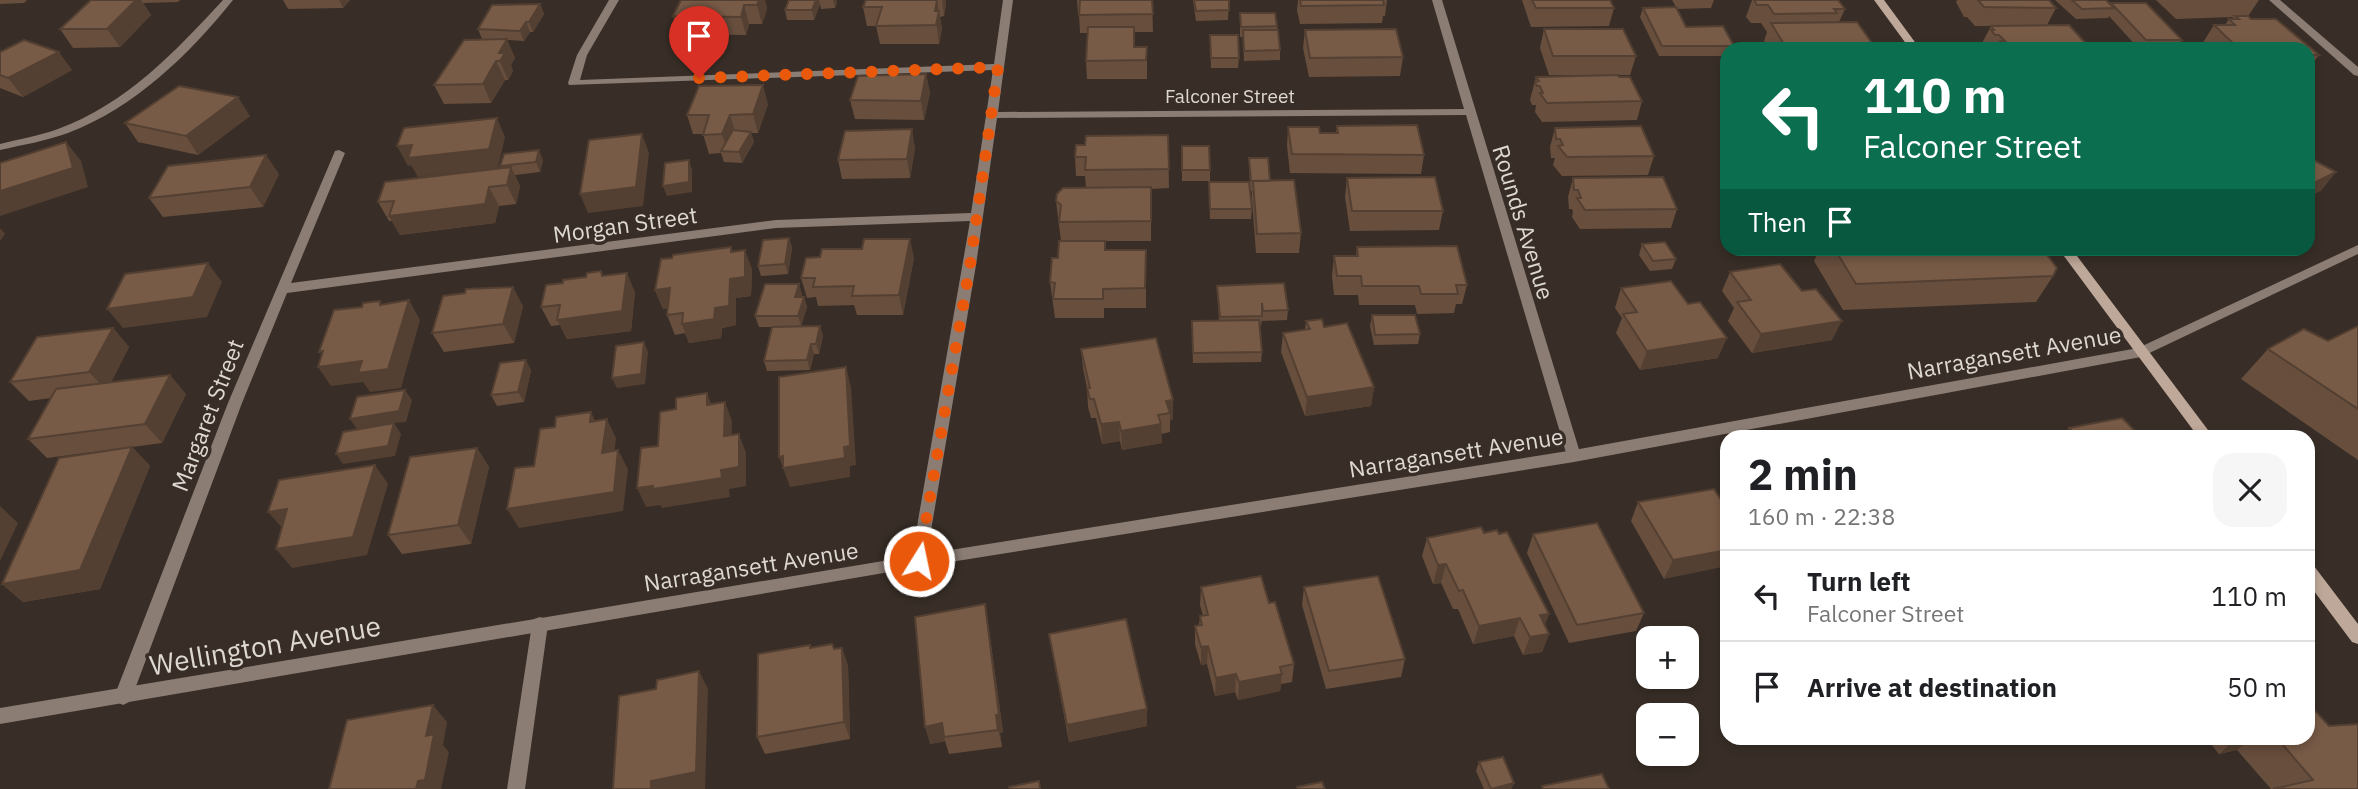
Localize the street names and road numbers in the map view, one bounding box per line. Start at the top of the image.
street label: Falconer Street [1165,84,1295,108]
street label: Rounds Avenue [1486,141,1562,303]
street label: Morgan Street [551,199,699,249]
street label: Narragansett Avenue [1905,318,2123,386]
street label: Margaret Street [164,335,250,495]
street label: Narragansett Avenue [1346,420,1566,484]
street label: Narragansett Avenue [641,534,861,598]
street label: Wellington Avenue [147,606,383,684]

